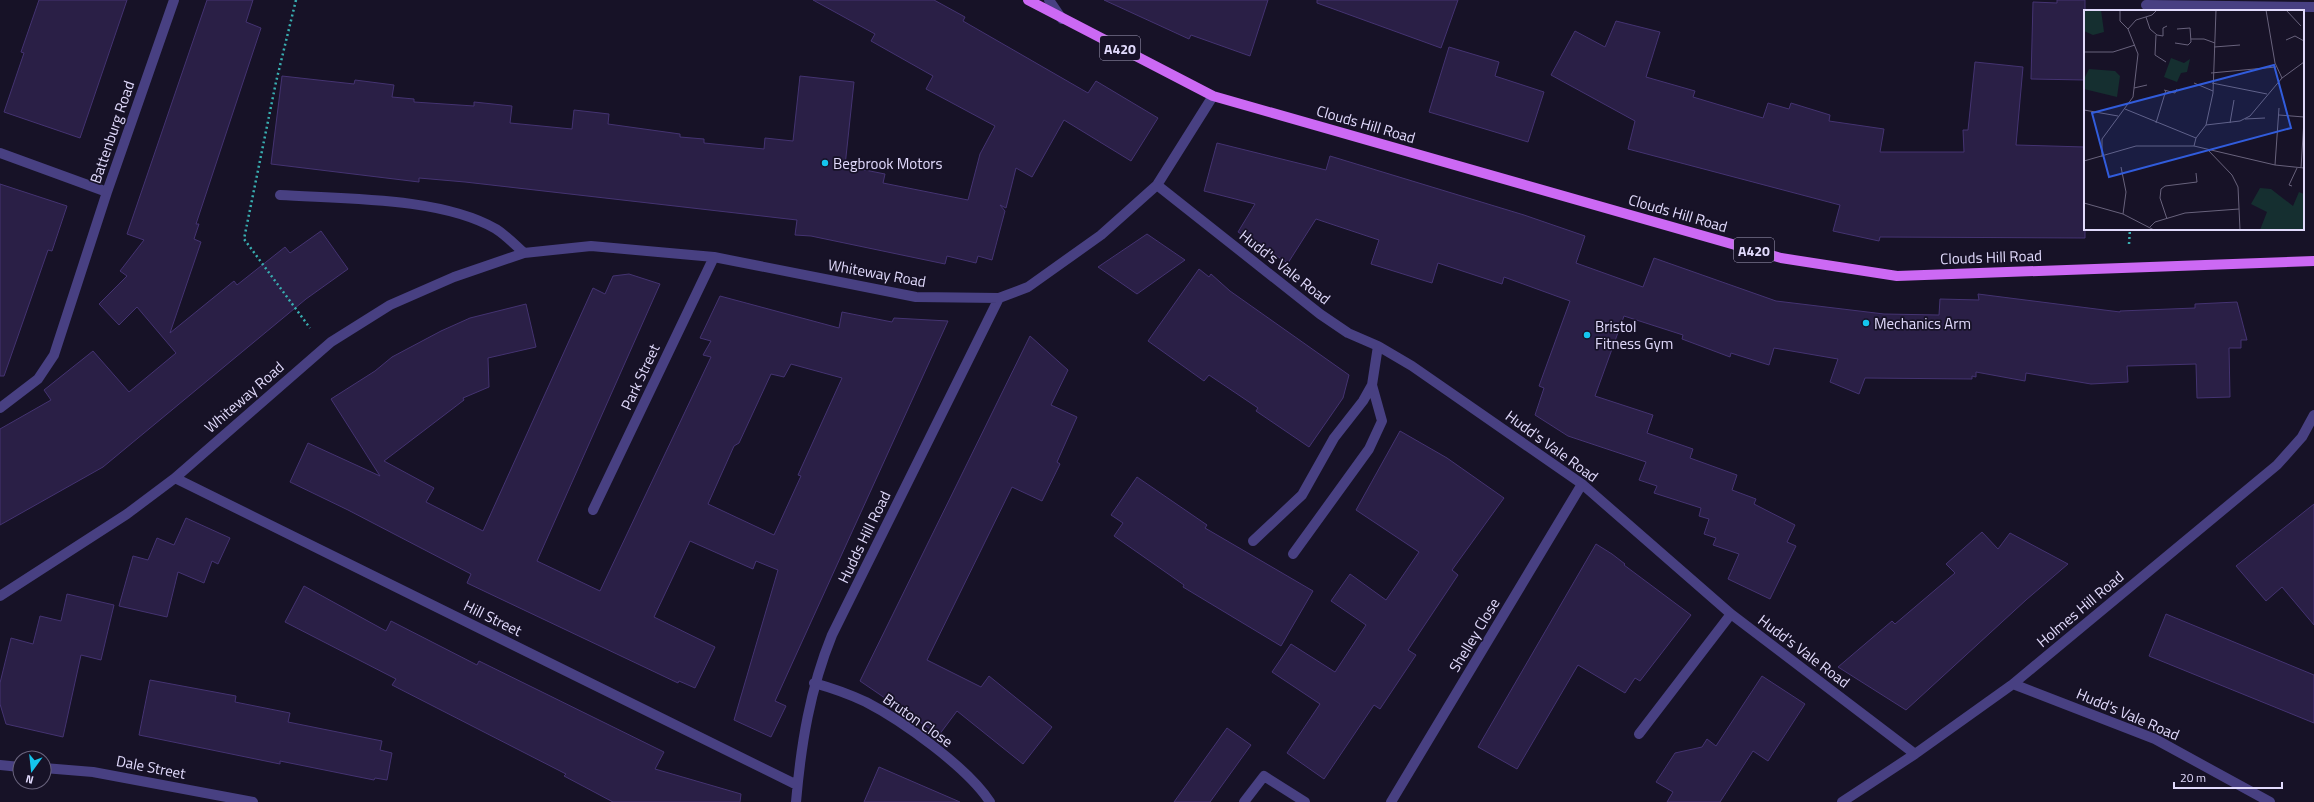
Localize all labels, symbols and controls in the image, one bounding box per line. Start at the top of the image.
inset map [2084,10,2304,230]
road number: A420 [1100,36,1140,60]
street label: Battenburg Road [84,78,140,186]
street label: Clouds Hill Road [1314,99,1418,149]
place label: Begbrook Motors [833,152,943,175]
marker: Begbrook Motors [820,158,830,168]
street label: Clouds Hill Road [1626,188,1730,238]
street label: Hudd's Vale Road [1235,224,1335,310]
road number: A420 [1734,238,1774,262]
street label: Clouds Hill Road [1940,244,2042,270]
street label: Whiteway Road [826,253,928,293]
place label: Mechanics Arm [1874,312,1971,335]
place label: Bristol Fitness Gym [1595,315,1673,355]
marker: Mechanics Arm [1861,318,1871,328]
marker: Bristol Fitness Gym [1582,330,1592,340]
street label: Park Street [615,339,666,414]
street label: Whiteway Road [199,356,289,438]
street label: Hudd's Vale Road [1501,404,1603,488]
street label: Hudds Hill Road [832,487,896,587]
street label: Holmes Hill Road [2031,565,2129,653]
street label: Hill Street [460,594,527,642]
street label: Shelley Close [1443,594,1505,676]
street label: Hudd's Vale Road [1753,609,1855,693]
street label: Hudd's Vale Road [2073,682,2183,746]
street label: Bruton Close [878,687,958,753]
street label: Dale Street [114,749,188,785]
north arrow [12,750,52,790]
scale bar [2174,764,2282,790]
text: 20 m [2180,768,2206,787]
text: N [24,771,35,788]

